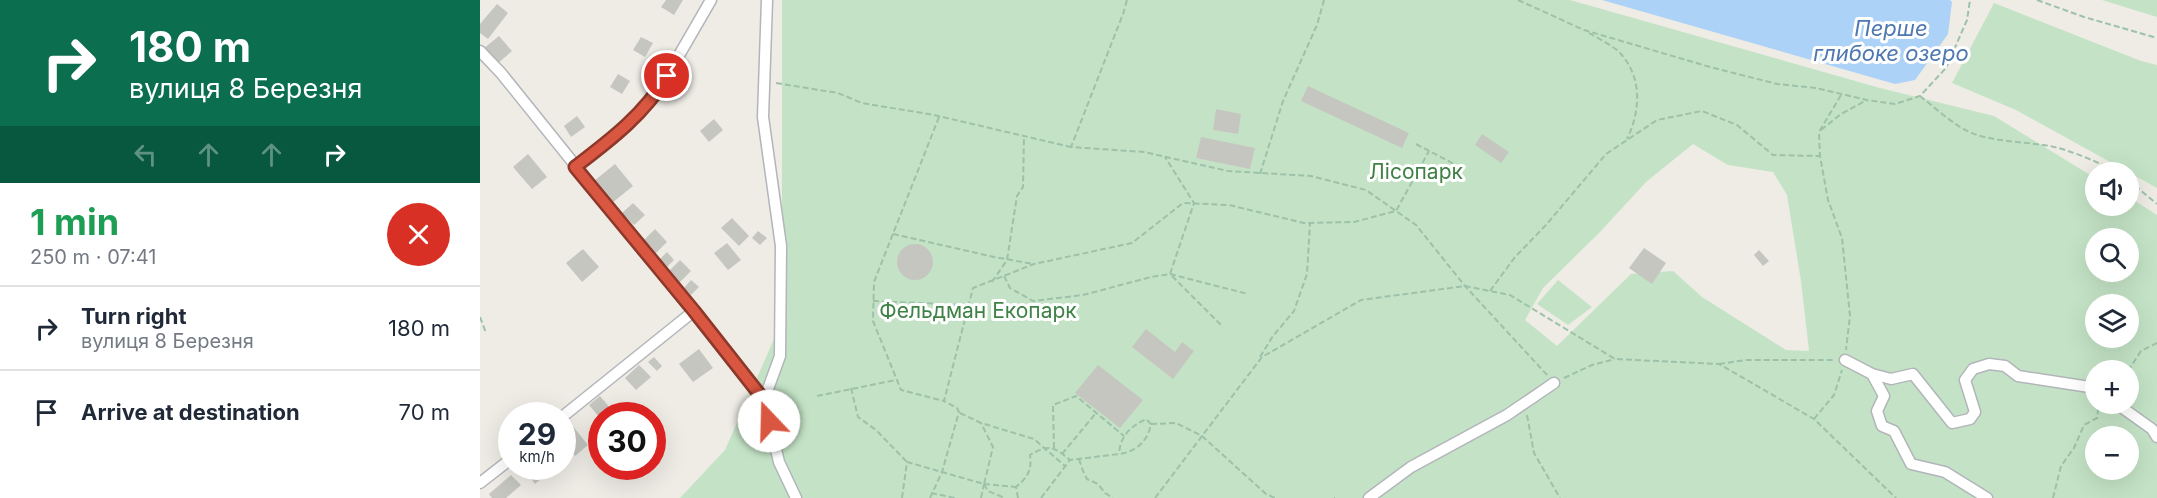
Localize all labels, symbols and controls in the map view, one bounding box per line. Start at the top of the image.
water label: Перше глибоке озеро [1813,15,1969,66]
text: 180 m [129,21,251,72]
icon: right [30,24,108,102]
pin [641,50,692,101]
icon: arrive [650,59,683,92]
text: вулиця 8 Березня [129,72,362,105]
icon: left [129,138,162,171]
icon: ahead [192,138,225,171]
icon: ahead [255,138,288,171]
icon: right [318,138,351,171]
park label: Лісопарк [1369,159,1463,184]
map controls [2085,162,2139,480]
button: sound [2085,162,2139,216]
text: 1 min [30,200,119,244]
button: close [387,203,450,266]
button: search [2085,228,2139,282]
text: 250 m · 07:41 [30,245,156,269]
button: layers [2085,294,2139,348]
park label: Фельдман Екопарк [879,298,1077,323]
text: Turn right [81,303,187,329]
icon: right [30,312,63,345]
text: 180 m [388,315,450,341]
text: вулиця 8 Березня [81,329,254,353]
button: + [2085,360,2139,414]
position arrow [737,389,801,453]
icon: arrive [30,396,63,429]
text: Arrive at destination [81,399,300,425]
text: 70 m [399,399,450,425]
speed limit sign: 30 [588,402,666,480]
text: 29 [518,416,556,452]
button: − [2085,426,2139,480]
text: km/h [519,447,555,466]

